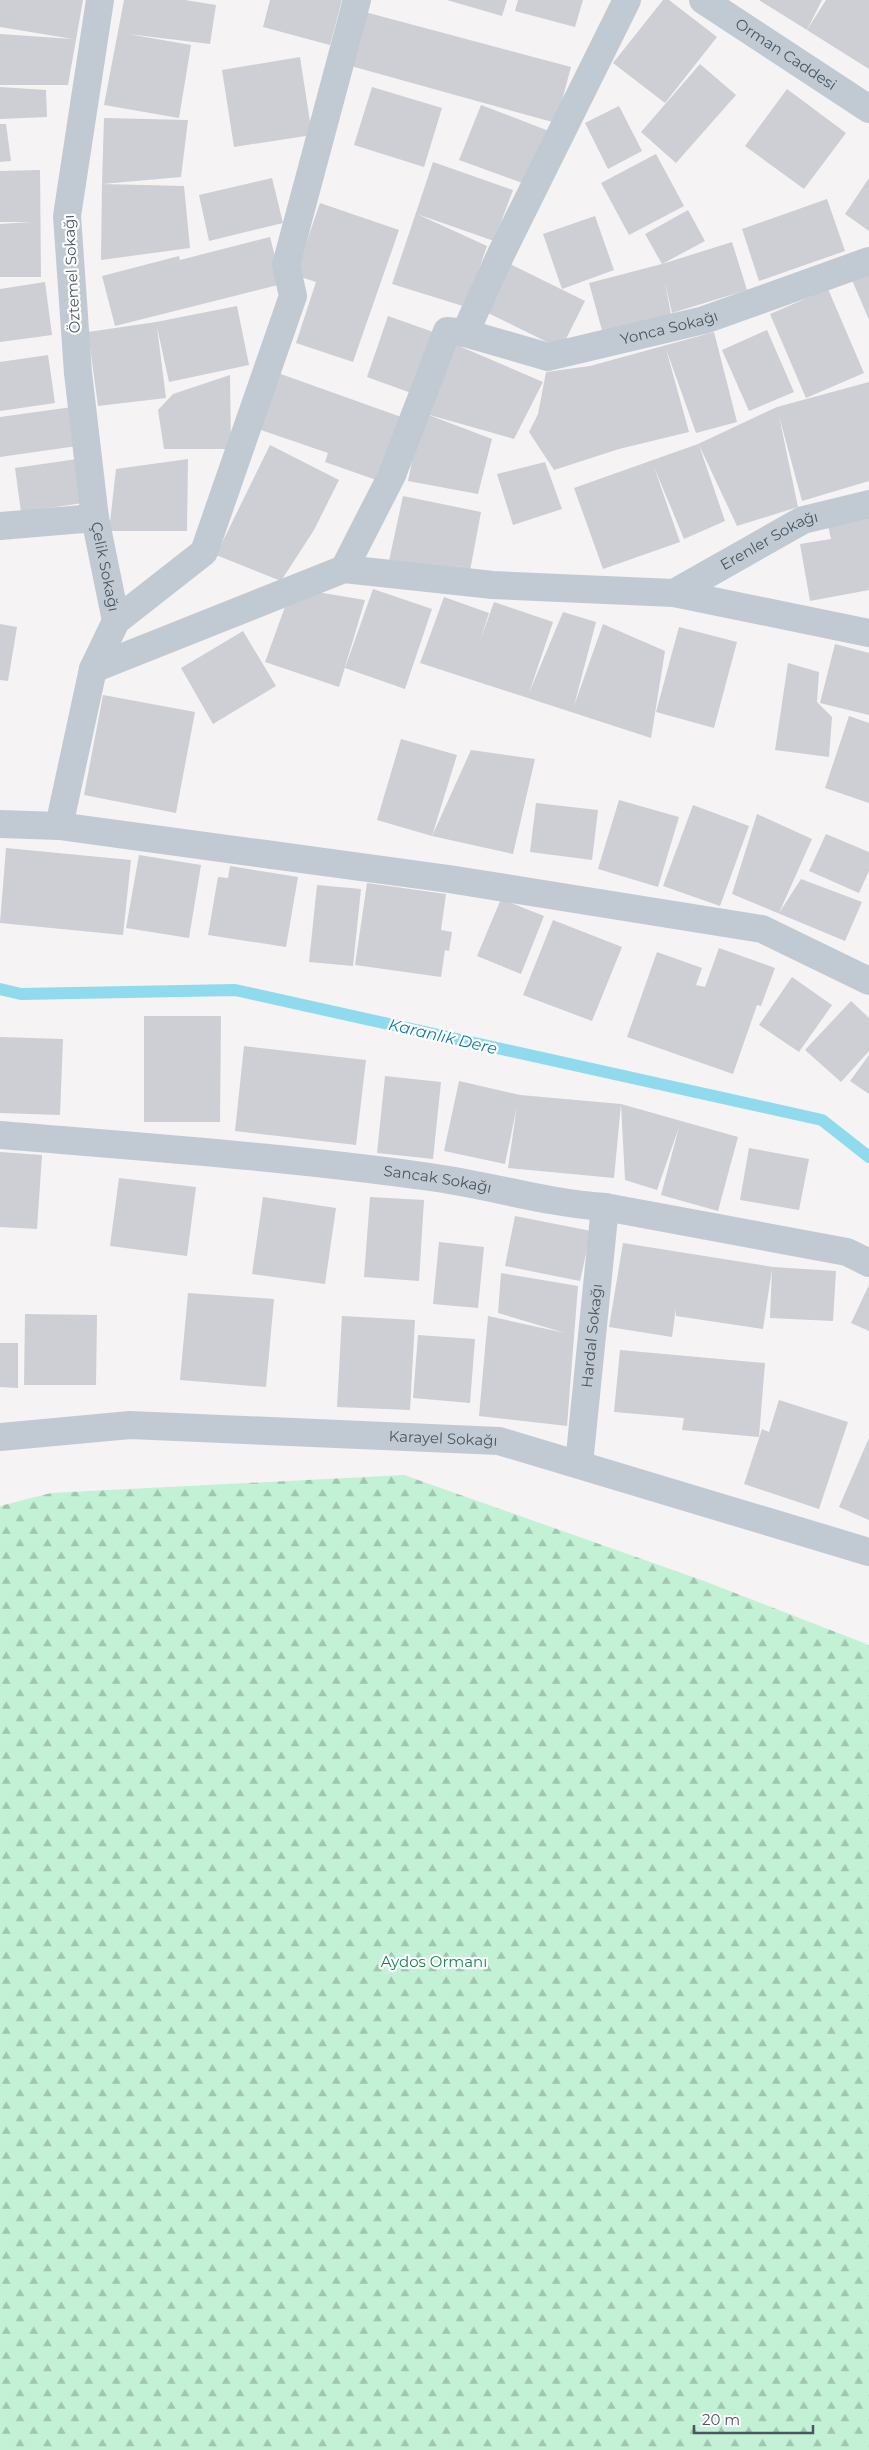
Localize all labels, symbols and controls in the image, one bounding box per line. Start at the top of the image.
street label: Orman Caddesi [732,14,840,94]
street label: Öztemel Sokağı [59,214,84,334]
street label: Yonca Sokağı [618,306,721,349]
street label: Erenler Sokağı [717,507,820,574]
street label: Çelik Sokağı [87,520,124,613]
water label: Karanlık Dere [387,1015,499,1058]
street label: Sancak Sokağı [383,1161,493,1197]
street label: Hardal Sokağı [577,1283,606,1389]
street label: Karayel Sokağı [388,1426,498,1450]
park label: Aydos Ormanı [381,1952,487,1971]
scale bar [694,2402,813,2434]
text: 20 m [702,2410,740,2429]

